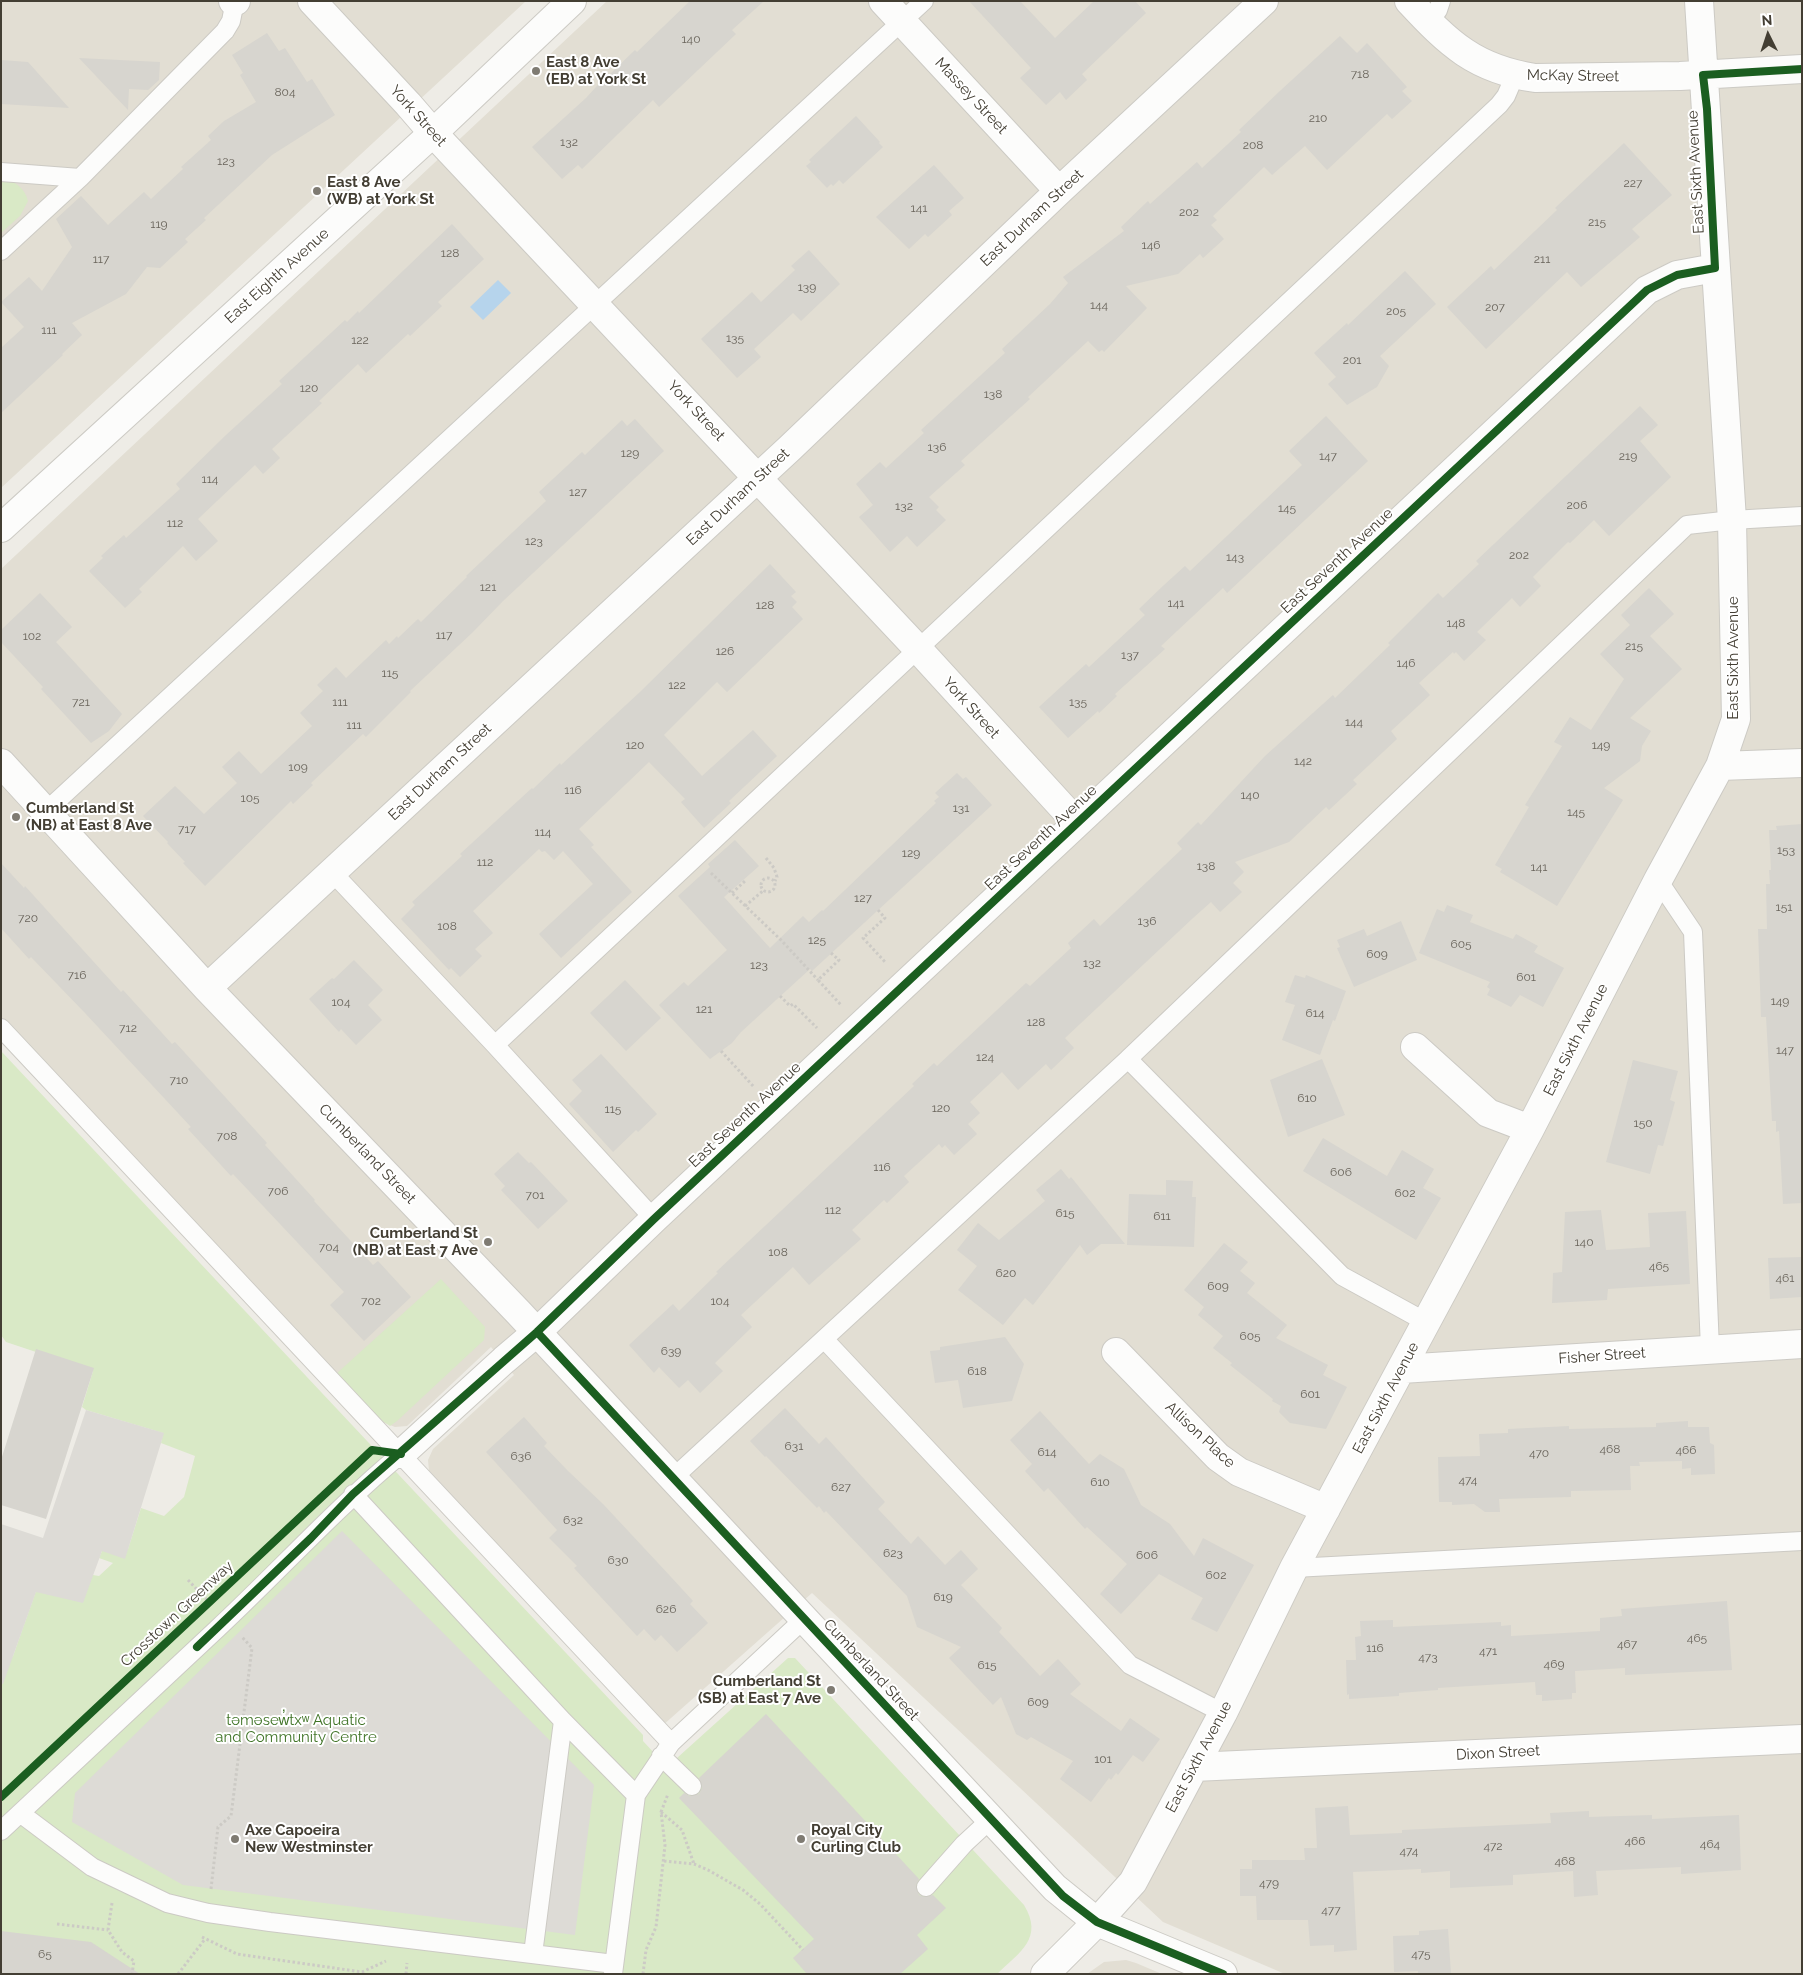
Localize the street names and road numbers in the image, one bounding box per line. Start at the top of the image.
street label: Massey Street [931,54,1011,138]
street label: McKay Street [1527,66,1619,86]
street label: York Street [386,82,450,150]
street label: East Sixth Avenue [1684,110,1708,234]
street label: East Durham Street [977,166,1087,270]
street label: East Eighth Avenue [221,225,333,327]
street label: York Street [664,377,728,445]
street label: East Durham Street [683,445,793,549]
street label: East Seventh Avenue [1277,504,1397,618]
street label: East Sixth Avenue [1724,596,1742,720]
street label: York Street [939,674,1003,742]
street label: East Durham Street [385,720,495,824]
street label: East Seventh Avenue [981,781,1101,895]
street label: East Sixth Avenue [1540,981,1612,1099]
street label: East Seventh Avenue [685,1058,805,1172]
street label: Cumberland Street [315,1100,419,1208]
street label: East Sixth Avenue [1349,1339,1423,1457]
street label: Fisher Street [1558,1344,1646,1368]
street label: Allison Place [1161,1398,1239,1472]
street label: Crosstown Greenway [117,1557,237,1671]
street label: Cumberland Street [819,1616,923,1724]
street label: East Sixth Avenue [1162,1698,1236,1816]
street label: Dixon Street [1455,1742,1541,1764]

